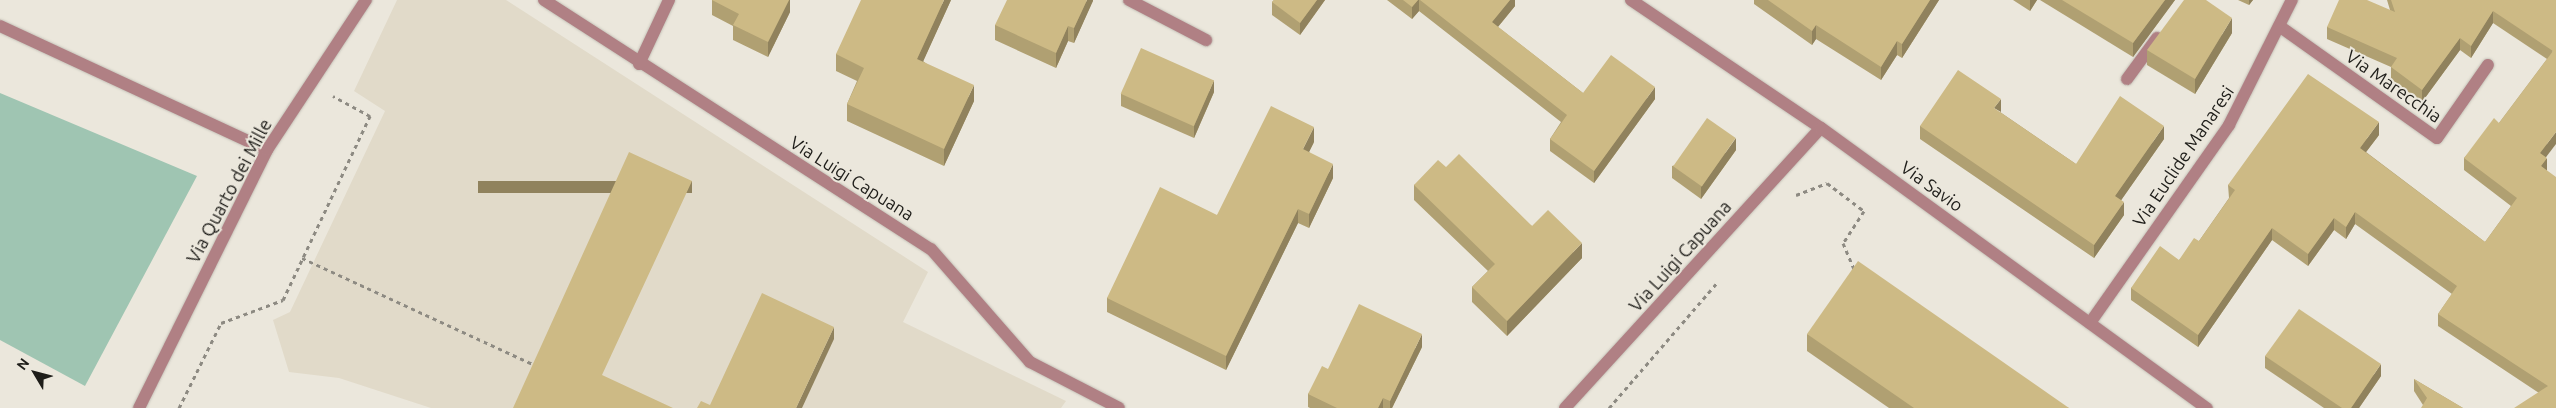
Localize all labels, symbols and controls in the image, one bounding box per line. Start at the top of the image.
street label: Via Marecchia [2342,45,2446,127]
street label: Via Euclide Manaresi [2128,81,2238,231]
street label: Via Quarto dei Mille [182,115,276,267]
street label: Via Luigi Capuana [786,131,918,225]
street label: Via Savio [1896,156,1968,216]
street label: Via Luigi Capuana [1624,196,1736,316]
north arrow [10,348,60,398]
text: N [13,355,33,373]

